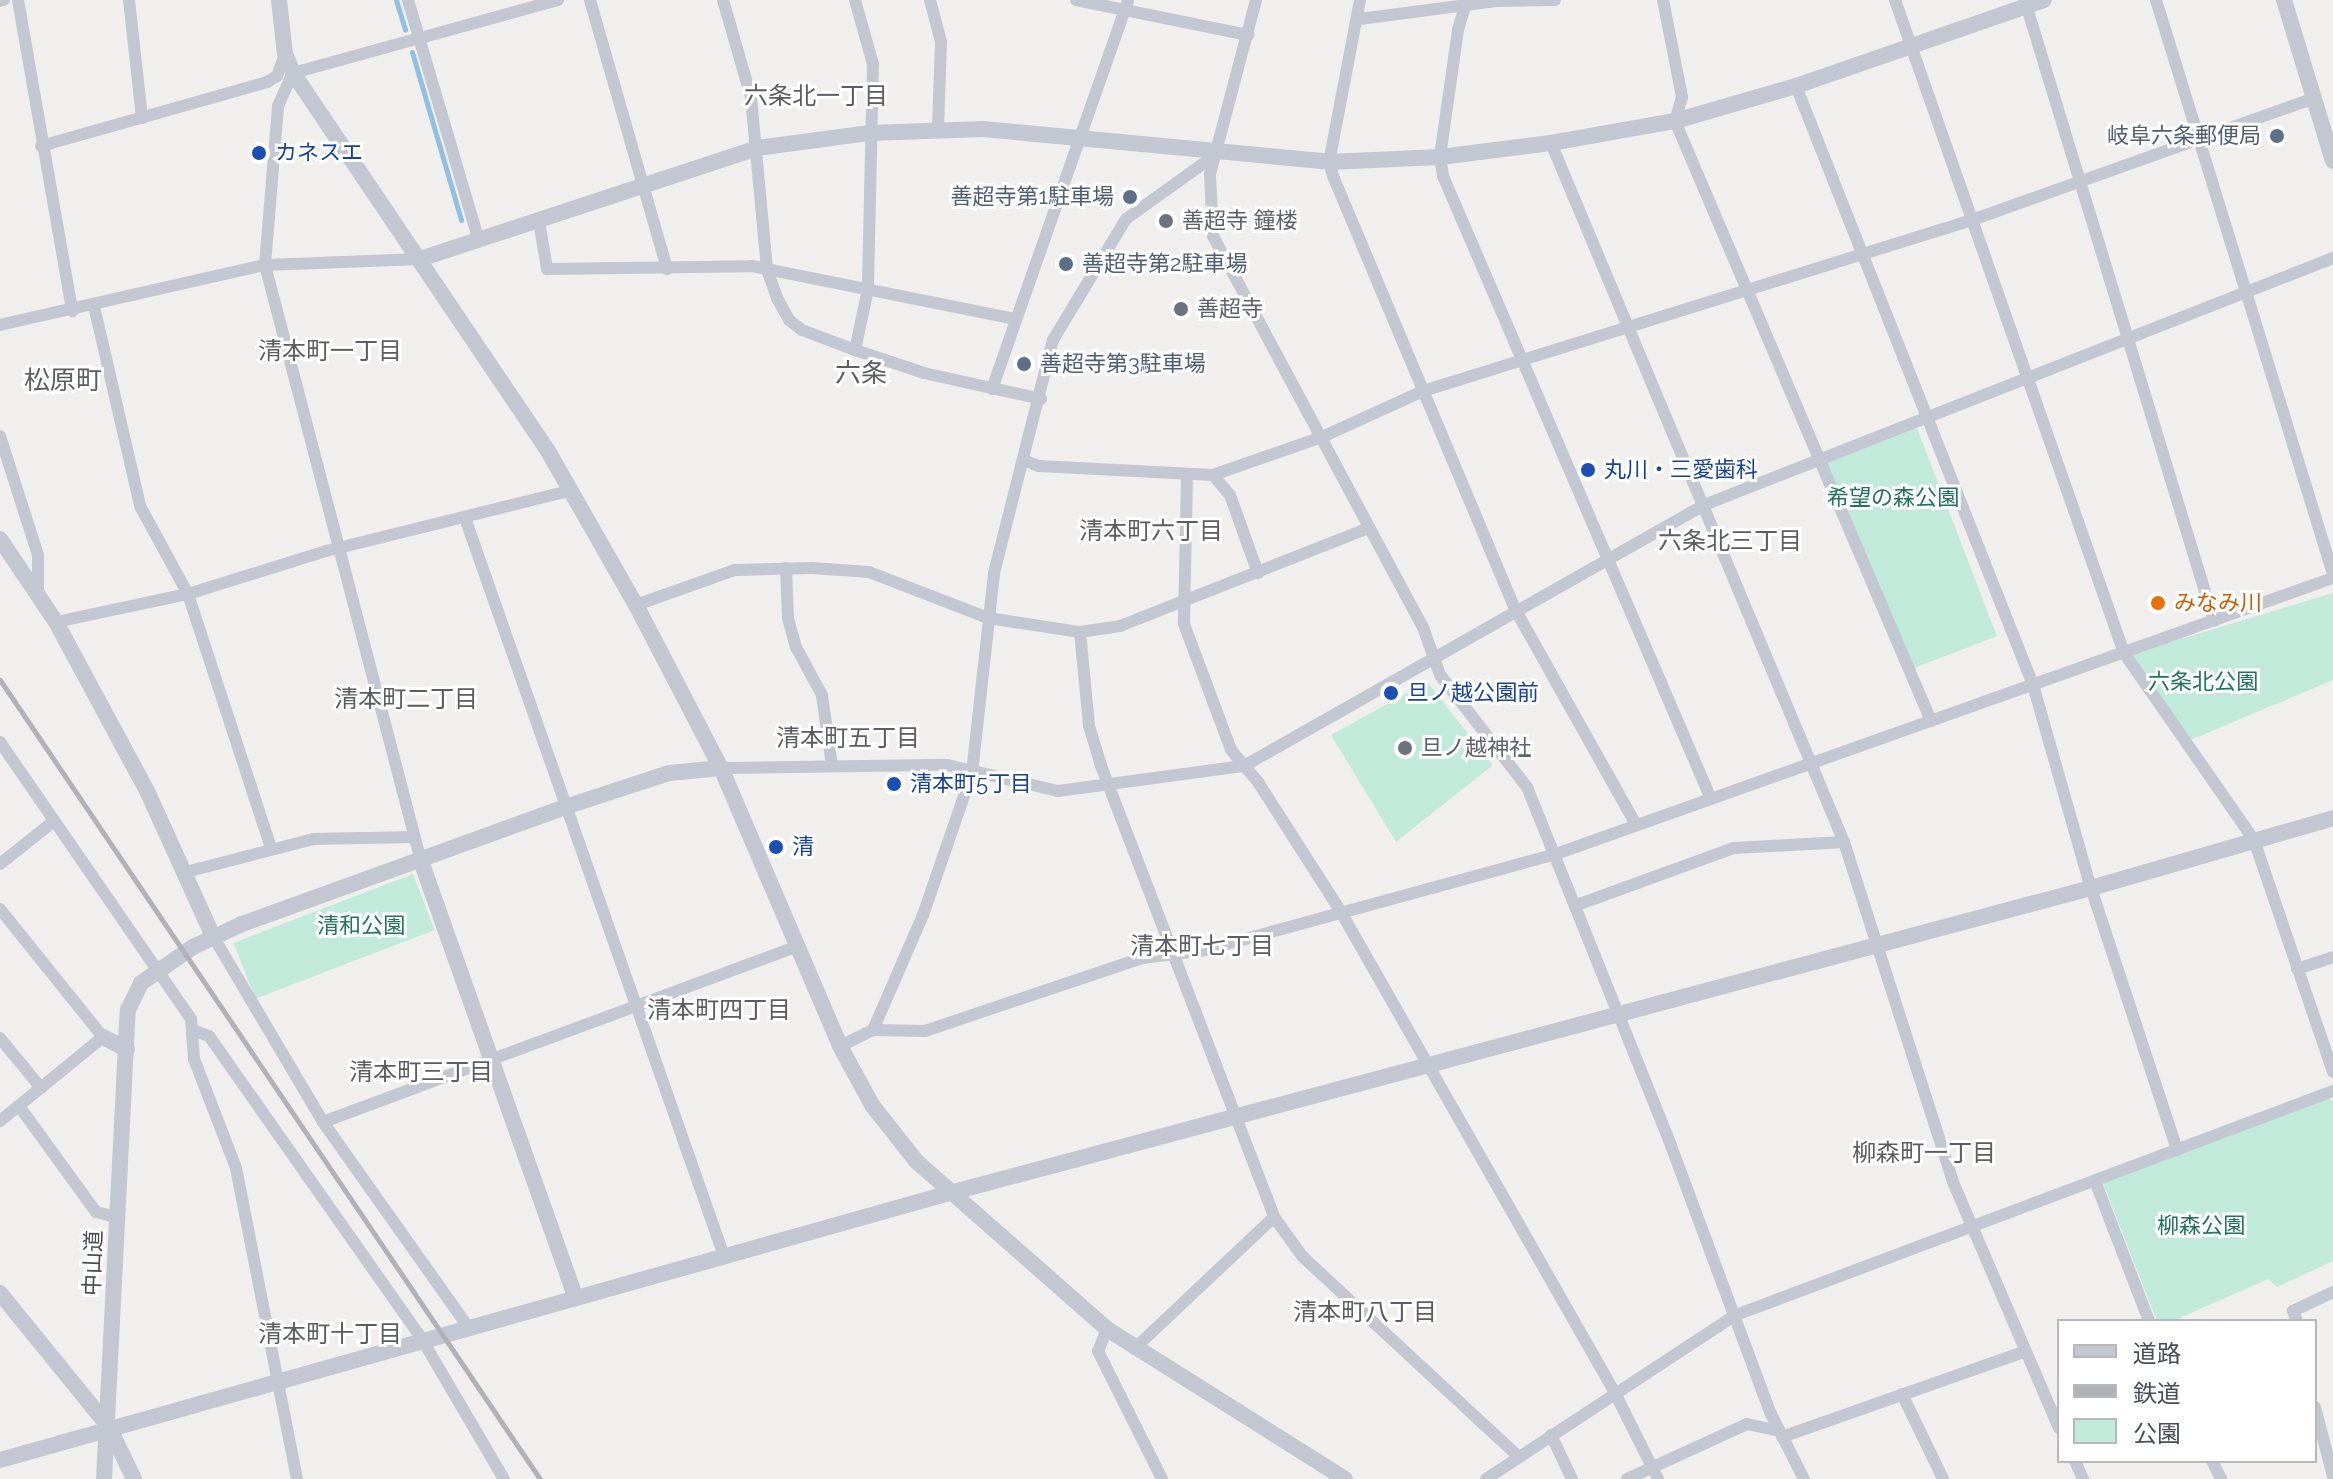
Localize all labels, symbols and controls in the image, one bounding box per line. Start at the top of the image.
district label: 六条北一丁目 [744,82,888,110]
place label: 岐阜六条郵便局 [2107,123,2261,149]
marker: 岐阜六条郵便局 [2268,127,2286,145]
place label: カネスエ [275,140,363,166]
marker: カネスエ [250,144,268,162]
place label: 善超寺第1駐車場 [951,184,1114,210]
marker: 善超寺第1駐車場 [1121,188,1139,206]
place label: 善超寺 鐘楼 [1182,208,1298,234]
marker: 善超寺 鐘楼 [1157,212,1175,230]
place label: 善超寺第2駐車場 [1082,251,1247,277]
marker: 善超寺第2駐車場 [1057,255,1075,273]
place label: 善超寺 [1197,296,1263,322]
marker: 善超寺 [1172,300,1190,318]
district label: 清本町一丁目 [258,337,402,365]
place label: 善超寺第3駐車場 [1040,351,1206,377]
marker: 善超寺第3駐車場 [1015,355,1033,373]
district label: 六条 [835,358,887,390]
district label: 松原町 [24,365,102,397]
place label: 丸川・三愛歯科 [1604,457,1758,483]
marker: 丸川・三愛歯科 [1579,461,1597,479]
park label: 希望の森公園 [1827,485,1959,511]
district label: 清本町六丁目 [1079,517,1223,545]
district label: 六条北三丁目 [1658,527,1802,555]
place label: みなみ川 [2174,590,2262,616]
marker: みなみ川 [2149,594,2167,612]
park label: 六条北公園 [2148,669,2258,695]
place label: 旦ノ越公園前 [1407,680,1539,706]
marker: 旦ノ越公園前 [1382,684,1400,702]
district label: 清本町二丁目 [334,685,478,713]
district label: 清本町五丁目 [776,724,920,752]
place label: 旦ノ越神社 [1421,735,1531,761]
marker: 旦ノ越神社 [1396,739,1414,757]
place label: 清本町5丁目 [910,771,1032,797]
marker: 清本町5丁目 [885,775,903,793]
place label: 清 [792,834,814,860]
marker: 清 [767,838,785,856]
park label: 清和公園 [317,913,405,939]
district label: 清本町七丁目 [1130,932,1274,960]
district label: 清本町四丁目 [647,996,791,1024]
district label: 清本町三丁目 [349,1058,493,1086]
district label: 柳森町一丁目 [1852,1139,1996,1167]
park label: 柳森公園 [2157,1213,2245,1239]
street label: 中山道 [79,1230,107,1296]
district label: 清本町八丁目 [1293,1298,1437,1326]
legend [2057,1319,2317,1463]
district label: 清本町十丁目 [258,1320,402,1348]
text: 道路 [2133,1339,2181,1368]
text: 鉄道 [2133,1379,2181,1408]
text: 公園 [2133,1419,2181,1448]

